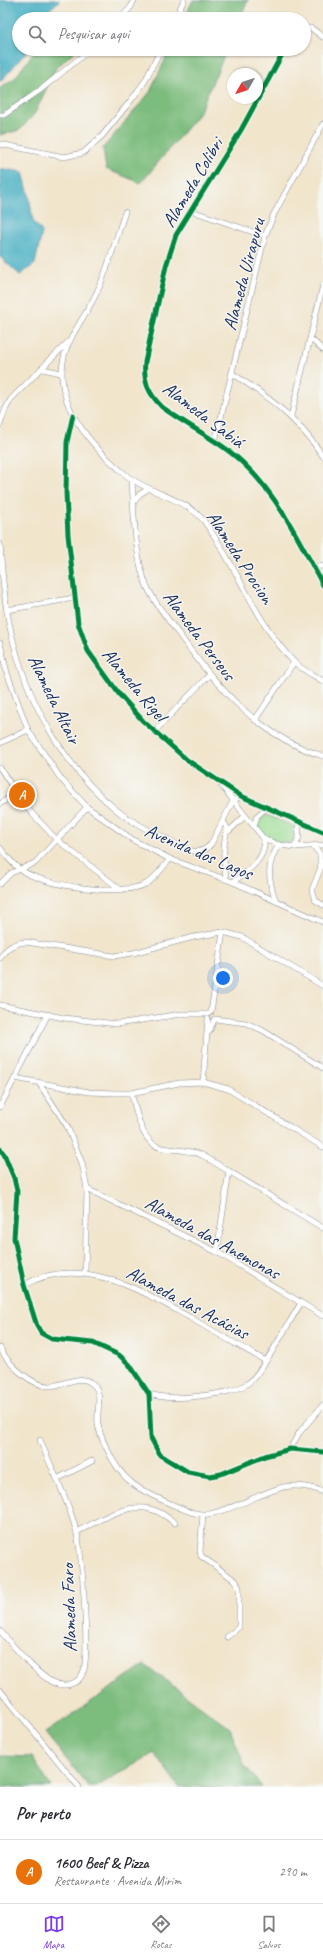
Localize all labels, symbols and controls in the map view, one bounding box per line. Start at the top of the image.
search box [12,12,311,56]
icon: search [26,23,48,45]
text: Pesquisar aqui [58,25,129,44]
north arrow [227,68,263,104]
street label: Alameda Colibri [157,131,230,231]
street label: Alameda Uirapuru [218,215,271,333]
street label: Alameda Sabiá [158,376,250,454]
street label: Alameda Procion [201,506,280,610]
street label: Alameda Perseus [158,586,242,686]
street label: Alameda Rigel [97,643,174,729]
street label: Alameda Altair [22,651,87,750]
pin: A [9,780,35,810]
street label: Avenida dos Lagos [141,818,258,886]
your location [213,968,233,988]
street label: Alameda das Anemonas [141,1191,285,1286]
street label: Alameda das Acácias [122,1261,254,1346]
street label: Alameda Faro [55,1561,83,1653]
text: Por perto [16,1803,70,1824]
text: 1600 Beef & Pizza [54,1854,149,1873]
text: A [26,1864,32,1880]
text: 290 m [279,1864,307,1880]
text: Restaurante · Avenida Mirim [54,1873,181,1889]
tab: Mapa [43,1913,65,1951]
tab: Rotas [150,1913,172,1951]
tab: Salvos [257,1913,280,1951]

